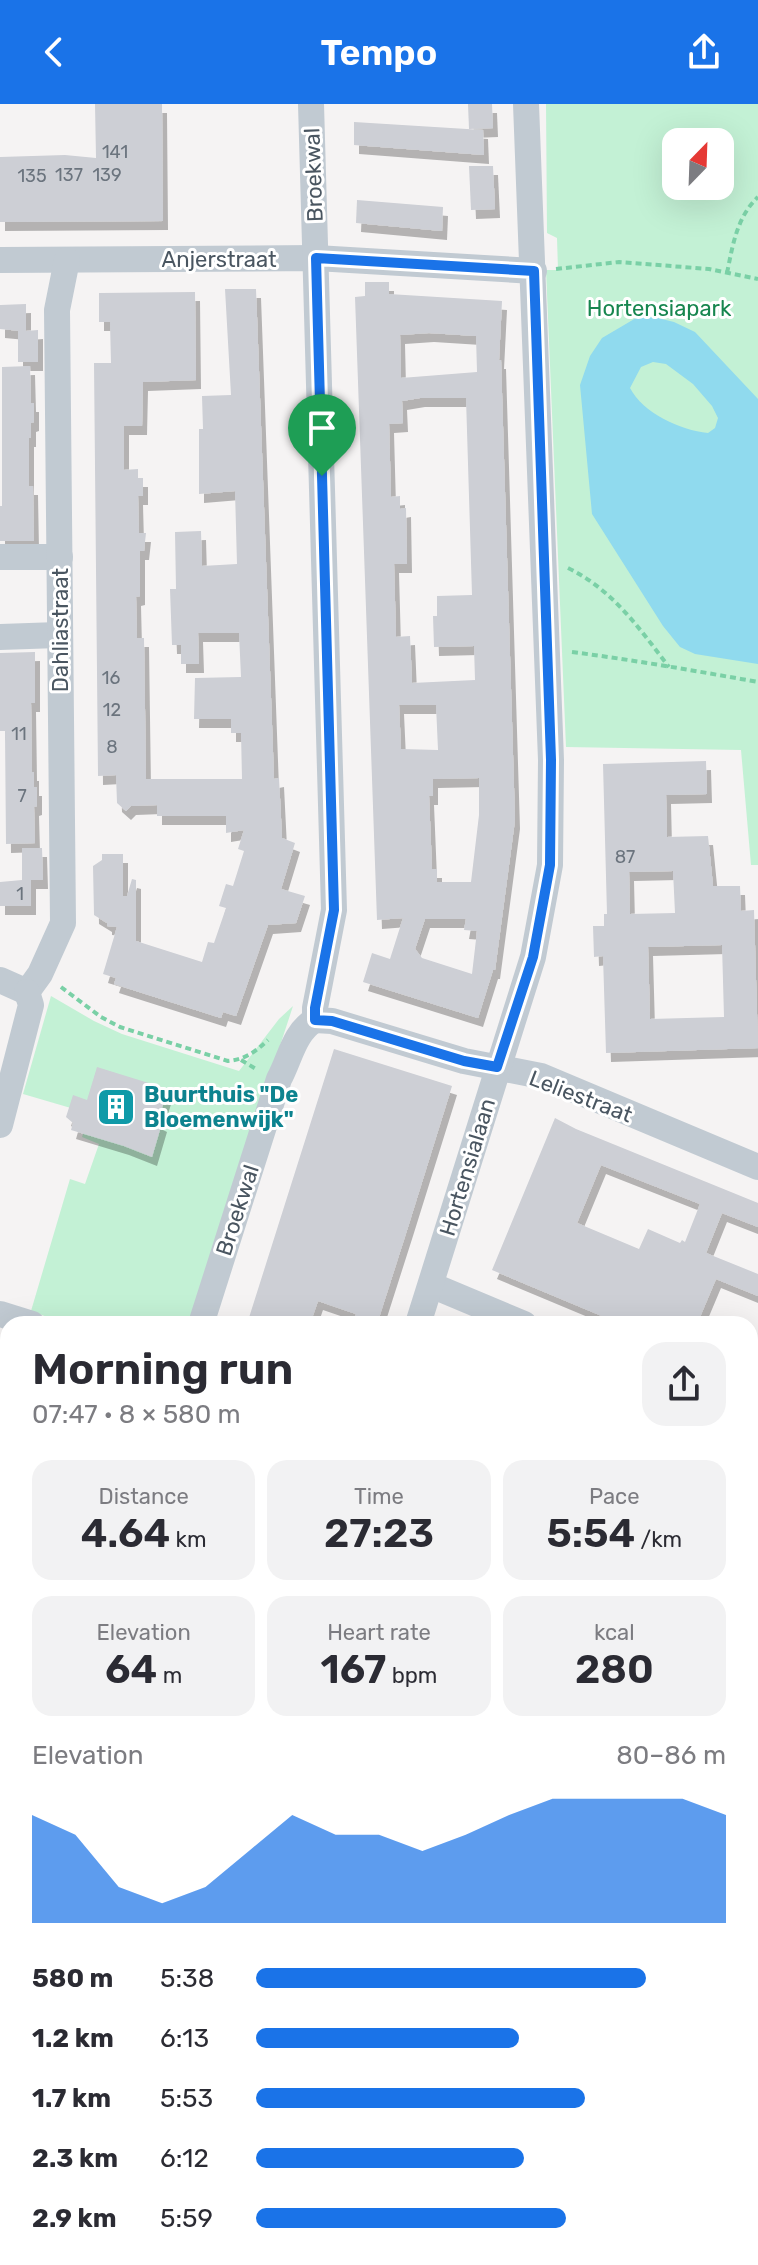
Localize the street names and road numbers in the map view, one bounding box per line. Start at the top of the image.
street label: Broekwal [298,128,329,222]
street label: Anjerstraat [161,246,277,273]
street label: Dahliastraat [47,567,74,692]
street label: Leliestraat [525,1064,637,1129]
street label: Hortensialaan [434,1095,501,1239]
street label: Broekwal [210,1161,265,1259]

